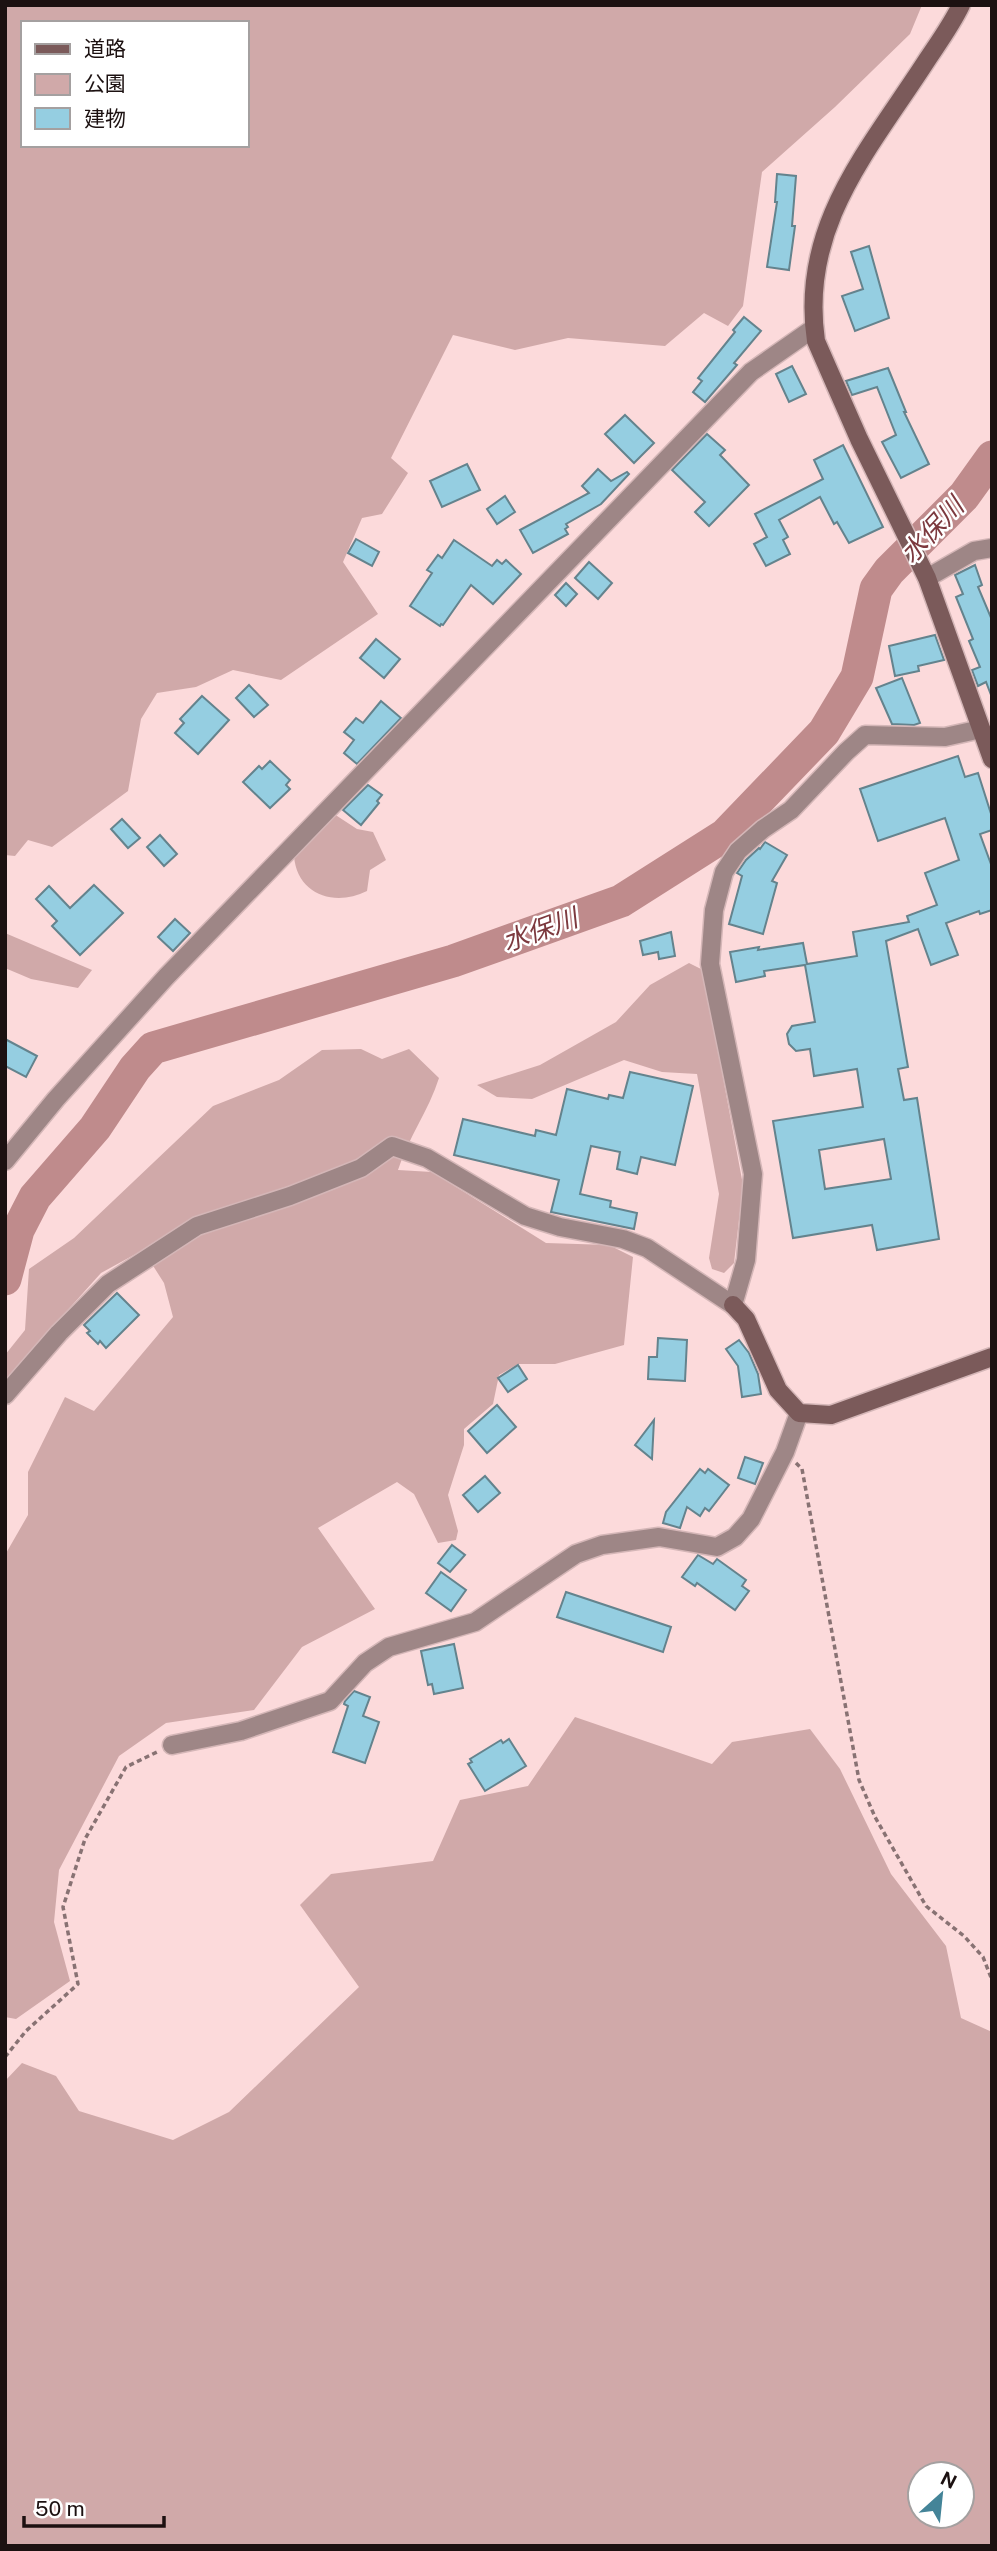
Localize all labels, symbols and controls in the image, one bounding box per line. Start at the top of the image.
legend [21,21,248,147]
text: 道路 [84,36,126,61]
text: 公園 [84,71,126,96]
text: 建物 [84,106,126,131]
water label: 水保川 [894,488,972,569]
water label: 水保川 [498,901,585,957]
north arrow [906,2460,976,2530]
text: N [937,2467,960,2493]
scale bar [24,2484,164,2528]
text: 50 m [35,2496,85,2521]

